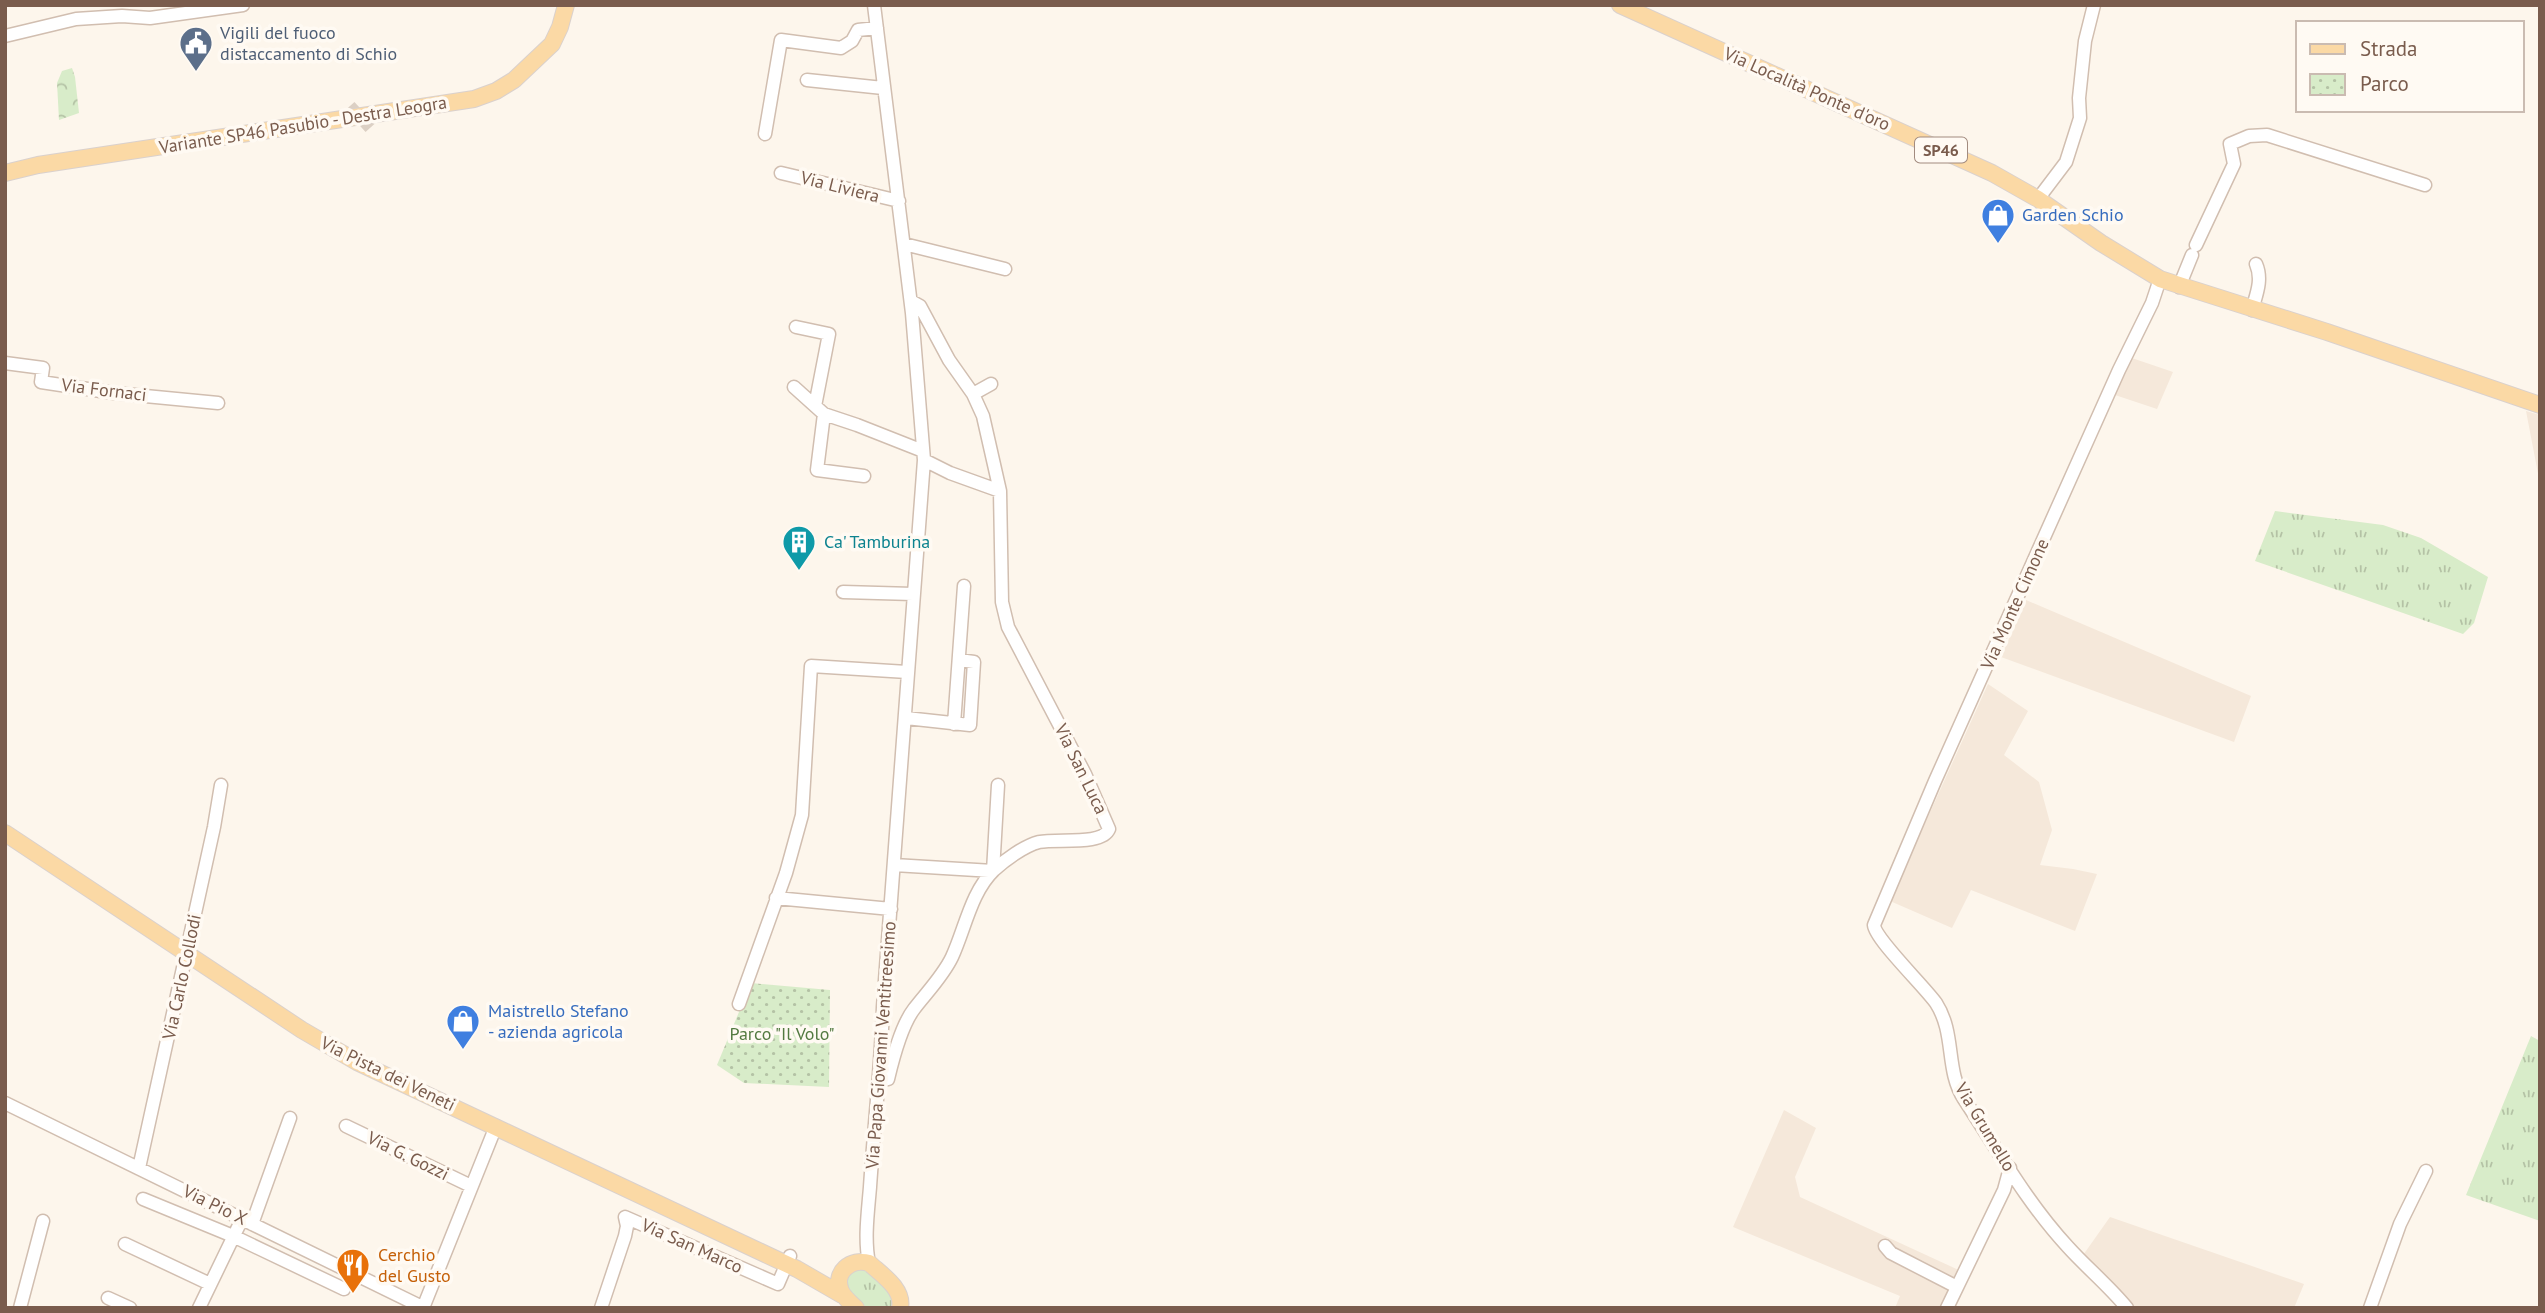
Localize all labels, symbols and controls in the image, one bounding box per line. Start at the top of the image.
place label: Vigili del fuoco distaccamento di Schio [219,21,397,65]
legend [2296,21,2524,112]
public building icon: Vigili del fuoco distaccamento di Schio [177,24,215,73]
text: Strada [2360,35,2418,62]
street label: Via Località Ponte d'oro [1720,41,1894,136]
text: Parco [2360,70,2409,97]
street label: Variante SP46 Pasubio - Destra Leogra [156,90,448,159]
road number: SP46 [1915,138,1967,162]
street label: Via Liviera [797,165,882,207]
shop icon: Garden Schio [1979,196,2017,245]
place label: Garden Schio [2022,203,2124,226]
street label: Via Fornaci [59,373,148,406]
building icon: Ca' Tamburina [780,523,818,572]
place label: Ca' Tamburina [824,530,930,553]
street label: Via Monte Cimone [1975,535,2054,674]
street label: Via San Luca [1049,719,1113,818]
street label: Via Carlo Collodi [157,912,206,1043]
street label: Via Papa Giovanni Ventitreesimo [860,920,901,1171]
place label: Maistrello Stefano - azienda agricola [488,999,629,1043]
shop icon: Maistrello Stefano - azienda agricola [444,1002,482,1051]
park label: Parco "Il Volo" [729,1022,835,1045]
street label: Via Pista dei Veneti [316,1031,459,1116]
street label: Via Grumello [1949,1077,2021,1175]
street label: Via G. Gozzi [363,1125,453,1185]
street label: Via Pio X [178,1179,251,1230]
street label: Via San Marco [637,1213,746,1278]
place label: Cerchio del Gusto [378,1243,451,1287]
restaurant icon: Cerchio del Gusto [334,1246,372,1295]

